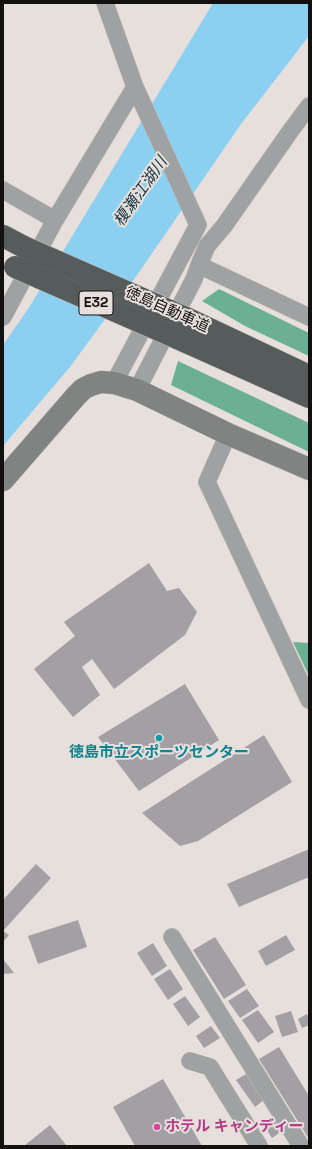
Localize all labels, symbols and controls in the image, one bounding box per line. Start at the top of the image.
water label: 榎瀬江湖川 [110,154,172,230]
street label: 徳島自動車道 [122,283,212,337]
road number: E32 [79,291,113,315]
marker: 徳島市立スポーツセンター [154,733,164,743]
place label: 徳島市立スポーツセンター [69,744,249,762]
place label: ホテル キャンディー [165,1118,304,1136]
marker: ホテル キャンディー [152,1122,162,1132]

